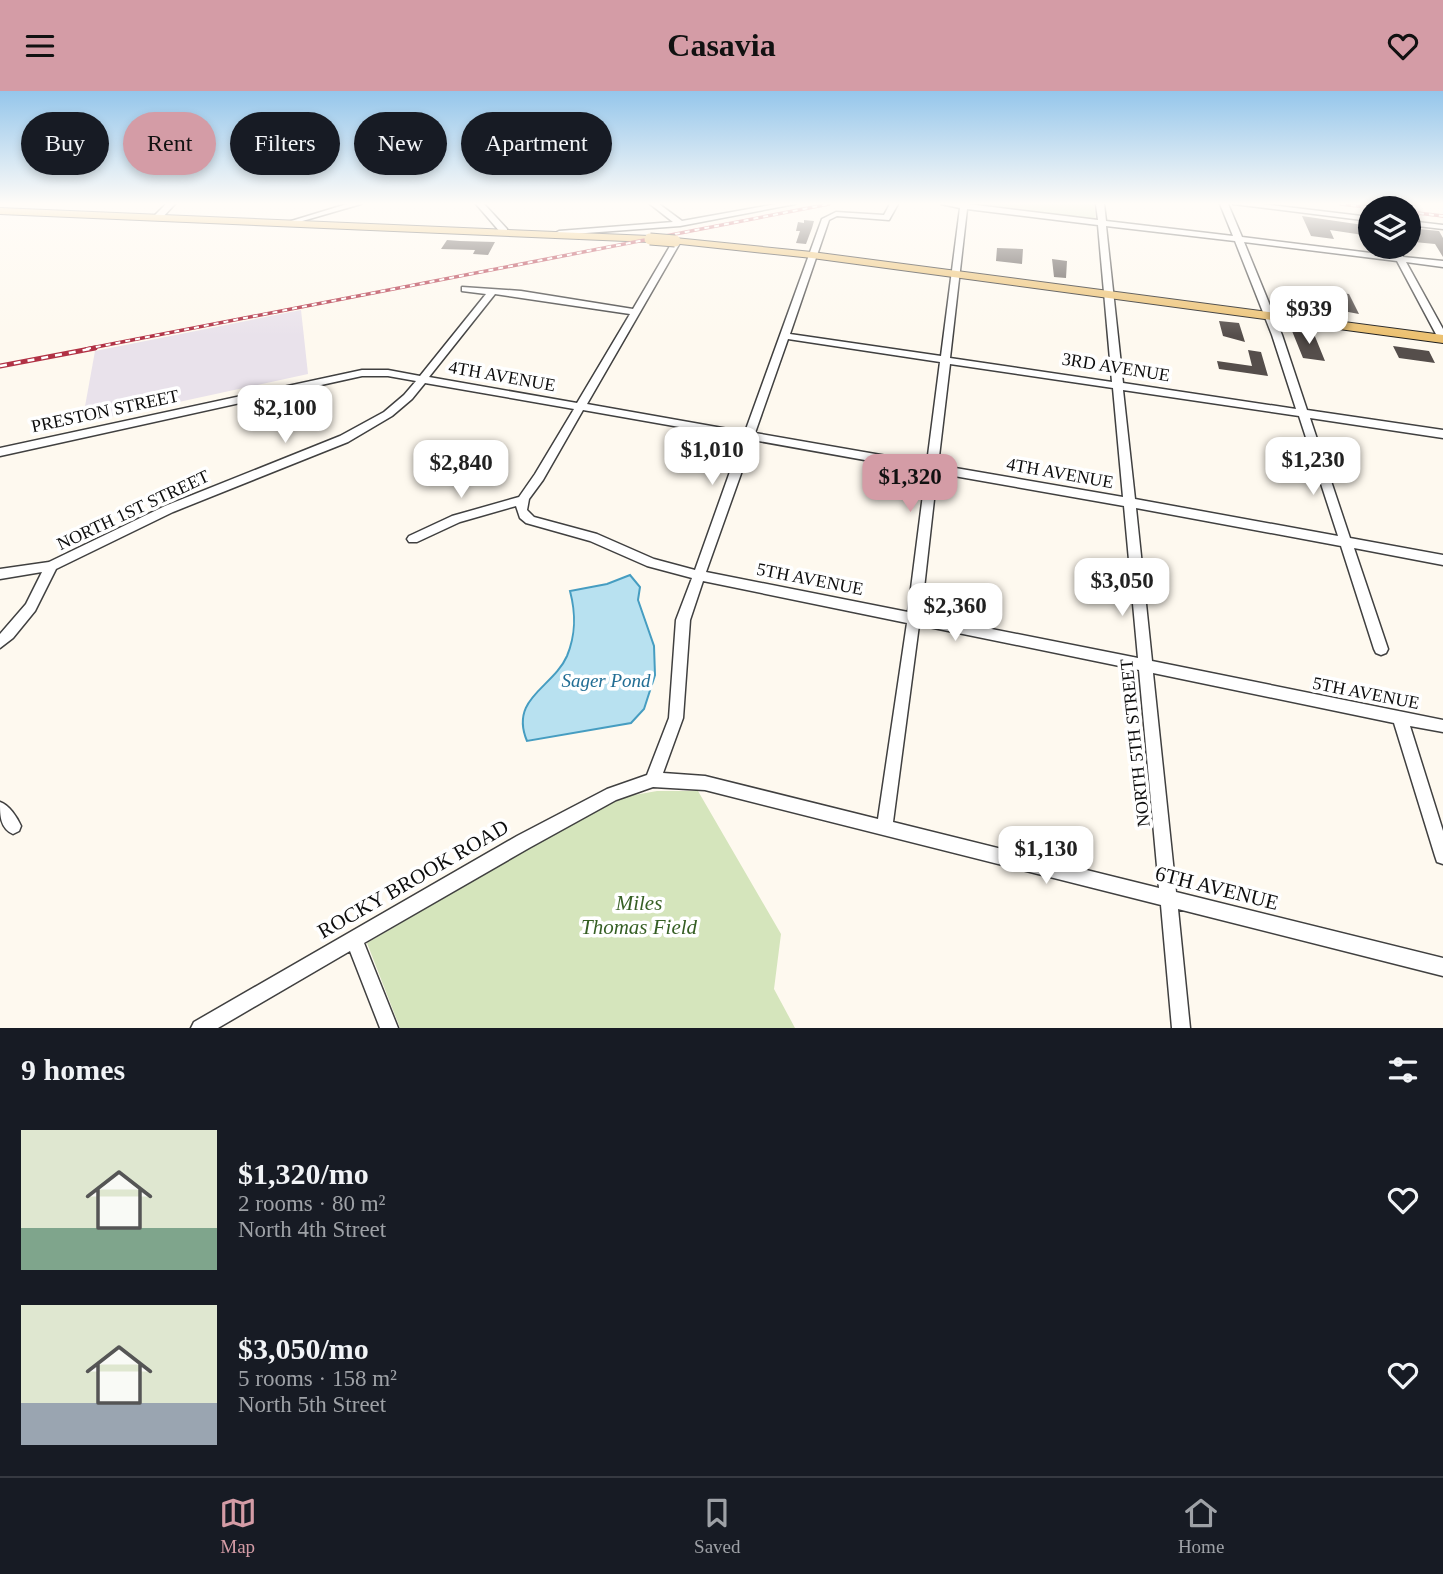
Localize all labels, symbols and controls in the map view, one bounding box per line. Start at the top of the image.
icon: menu [21,27,59,65]
text: Casavia [667,27,776,63]
icon: heart [1384,27,1422,65]
chip: Buy [21,112,109,175]
chip: Rent [123,112,216,175]
chip: Filters [230,112,340,175]
chip: New [354,112,447,175]
chip: Apartment [461,112,612,175]
map controls [1358,196,1421,259]
button: layers [1358,196,1421,259]
pin: $939 [1268,287,1350,346]
text: $939 [1286,296,1332,321]
street label: 3RD AVENUE [1061,349,1171,385]
street label: 4TH AVENUE [447,357,557,395]
pin: $2,100 [228,385,342,445]
street label: PRESTON STREET [29,386,181,436]
text: $2,100 [253,395,317,420]
pin: $1,010 [655,427,769,487]
text: $1,010 [680,437,744,462]
pin: $1,230 [1256,437,1370,497]
pin: $2,840 [404,441,518,500]
text: $1,230 [1281,447,1345,472]
text: $2,840 [429,450,493,475]
street label: 4TH AVENUE [1005,454,1115,492]
pin: $1,320 [853,455,967,514]
text: $1,320 [878,464,942,489]
street label: NORTH 1ST STREET [54,466,212,554]
street label: 5TH AVENUE [755,559,865,599]
pin: $3,050 [1065,559,1179,618]
text: $3,050 [1090,568,1154,593]
pin: $2,360 [898,583,1012,643]
text: $2,360 [923,593,987,618]
street label: NORTH 5TH STREET [1116,658,1154,828]
water label: Sager Pond [561,670,651,691]
street label: 5TH AVENUE [1311,673,1421,713]
street label: ROCKY BROOK ROAD [313,815,513,943]
pin: $1,130 [989,827,1103,886]
text: $1,130 [1014,836,1078,861]
street label: 6TH AVENUE [1153,861,1281,915]
park label: Miles Thomas Field [581,891,698,939]
icon: filters [1384,1051,1422,1089]
text: 9 homes [21,1053,125,1086]
text: $1,320/mo [238,1157,369,1190]
icon: home [77,1158,161,1242]
icon: heart [1384,1181,1422,1219]
text: 2 rooms · 80 m² [238,1191,385,1216]
text: North 4th Street [238,1217,386,1242]
text: $3,050/mo [238,1332,369,1365]
icon: home [77,1333,161,1417]
icon: heart [1384,1356,1422,1394]
text: 5 rooms · 158 m² [238,1366,397,1391]
text: North 5th Street [238,1392,386,1417]
tab: Map [219,1494,257,1558]
tab: Saved [694,1494,741,1558]
tab: Home [1178,1494,1224,1558]

